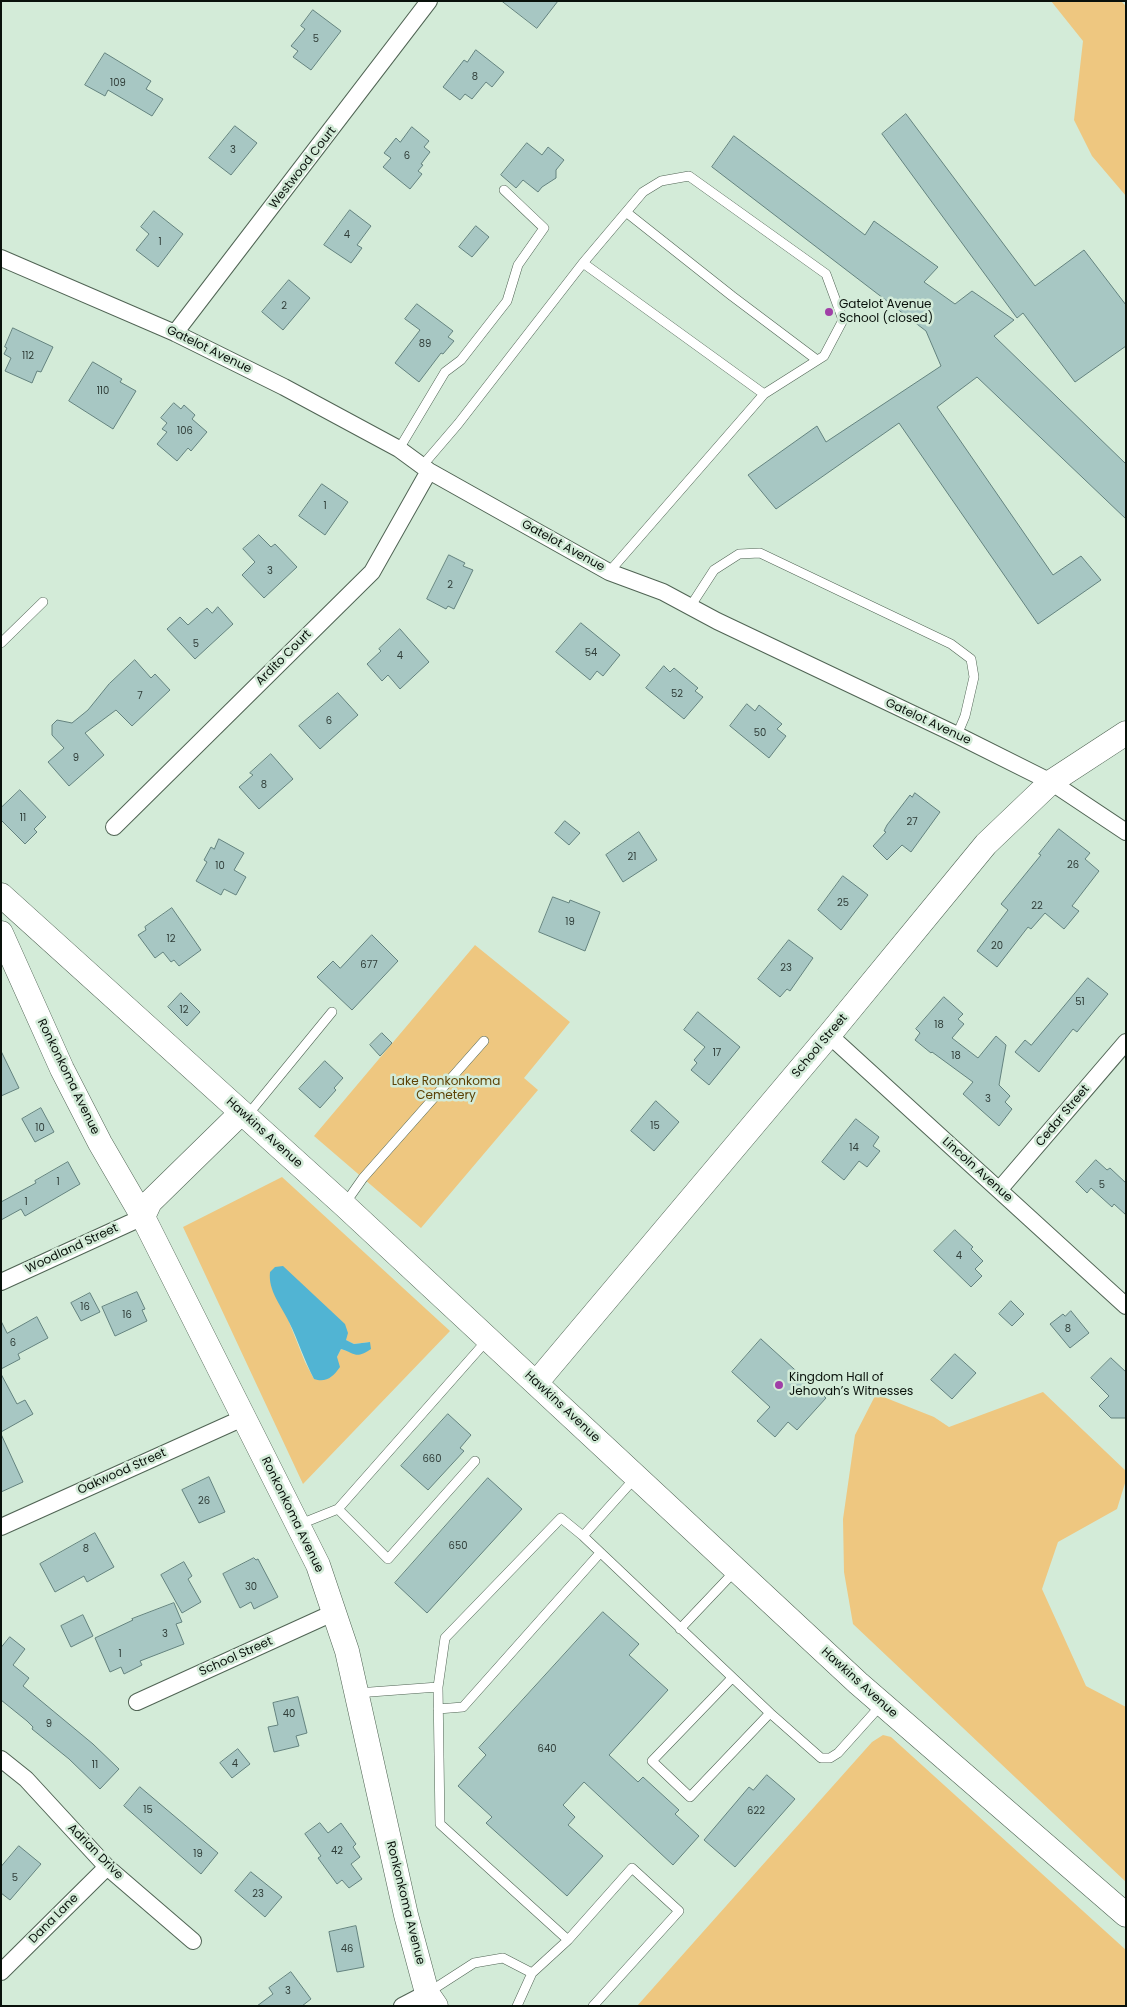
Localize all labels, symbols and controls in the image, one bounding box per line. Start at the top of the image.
house number: 5 [313,33,319,45]
house number: 8 [472,71,478,83]
house number: 109 [110,77,126,89]
street label: Westwood Court [267,124,339,212]
house number: 3 [230,144,236,156]
house number: 6 [404,150,410,162]
house number: 4 [344,229,350,241]
house number: 1 [158,236,162,248]
place label: Gatelot Avenue School (closed) [839,298,933,326]
house number: 2 [281,300,287,312]
marker: Gatelot Avenue School (closed) [823,306,835,318]
street label: Gatelot Avenue [164,323,254,377]
house number: 89 [419,338,431,350]
house number: 112 [22,350,34,362]
house number: 110 [97,385,109,397]
house number: 106 [177,425,193,437]
house number: 1 [323,500,327,512]
street label: Gatelot Avenue [519,517,607,575]
house number: 3 [267,565,273,577]
house number: 2 [447,579,453,591]
street label: Ardito Court [253,627,315,689]
house number: 5 [193,638,199,650]
house number: 54 [585,647,597,659]
house number: 4 [397,650,403,662]
house number: 52 [671,688,683,700]
house number: 7 [137,690,143,702]
street label: Gatelot Avenue [883,696,973,748]
house number: 6 [326,715,332,727]
house number: 50 [754,727,766,739]
house number: 9 [73,752,79,764]
house number: 8 [261,779,267,791]
house number: 11 [20,812,26,824]
house number: 27 [906,816,918,828]
house number: 21 [628,851,636,863]
house number: 26 [1067,859,1079,871]
house number: 10 [215,860,225,872]
house number: 25 [837,897,849,909]
house number: 22 [1031,900,1043,912]
house number: 19 [565,916,575,928]
house number: 12 [167,933,175,945]
house number: 20 [991,940,1003,952]
house number: 677 [360,959,378,971]
house number: 23 [780,962,792,974]
house number: 51 [1075,996,1085,1008]
house number: 12 [180,1004,188,1016]
street label: School Street [789,1011,851,1081]
street label: Ronkonkoma Avenue [34,1017,102,1137]
house number: 18 [934,1019,944,1031]
house number: 17 [713,1047,721,1059]
house number: 18 [951,1050,961,1062]
park label: Lake Ronkonkoma Cemetery [392,1075,500,1103]
street label: Cedar Street [1033,1082,1093,1150]
house number: 3 [985,1093,991,1105]
street label: Hawkins Avenue [223,1095,305,1171]
house number: 15 [650,1120,660,1132]
house number: 10 [35,1122,45,1134]
street label: Lincoln Avenue [939,1135,1015,1205]
house number: 14 [849,1142,859,1154]
house number: 1 [56,1176,60,1188]
house number: 5 [1099,1179,1105,1191]
house number: 1 [24,1196,28,1208]
street label: Woodland Street [23,1221,121,1277]
house number: 4 [956,1250,962,1262]
house number: 16 [80,1301,90,1313]
house number: 16 [122,1309,132,1321]
house number: 8 [1065,1323,1071,1335]
house number: 6 [10,1337,16,1349]
street label: Hawkins Avenue [521,1368,603,1446]
place label: Kingdom Hall of Jehovah’s Witnesses [789,1371,913,1399]
marker: Kingdom Hall of Jehovah’s Witnesses [773,1379,785,1391]
street label: Oakwood Street [76,1446,168,1498]
house number: 660 [423,1453,441,1465]
street label: Ronkonkoma Avenue [258,1455,326,1575]
house number: 26 [198,1495,210,1507]
house number: 650 [449,1540,467,1552]
house number: 8 [83,1543,89,1555]
house number: 30 [245,1581,257,1593]
house number: 3 [162,1628,168,1640]
street label: School Street [197,1634,275,1680]
street label: Hawkins Avenue [818,1645,900,1721]
house number: 1 [118,1648,122,1660]
house number: 40 [283,1708,295,1720]
house number: 9 [46,1718,52,1730]
house number: 640 [538,1743,556,1755]
house number: 4 [232,1758,238,1770]
house number: 11 [92,1759,98,1771]
house number: 15 [143,1804,153,1816]
house number: 622 [747,1805,765,1817]
street label: Adrian Drive [64,1821,126,1883]
street label: Ronkonkoma Avenue [383,1840,427,1966]
house number: 42 [331,1845,343,1857]
house number: 19 [193,1848,203,1860]
house number: 5 [12,1872,18,1884]
house number: 23 [252,1888,264,1900]
street label: Dana Lane [26,1891,82,1947]
house number: 46 [341,1943,353,1955]
house number: 3 [285,1985,291,1997]

